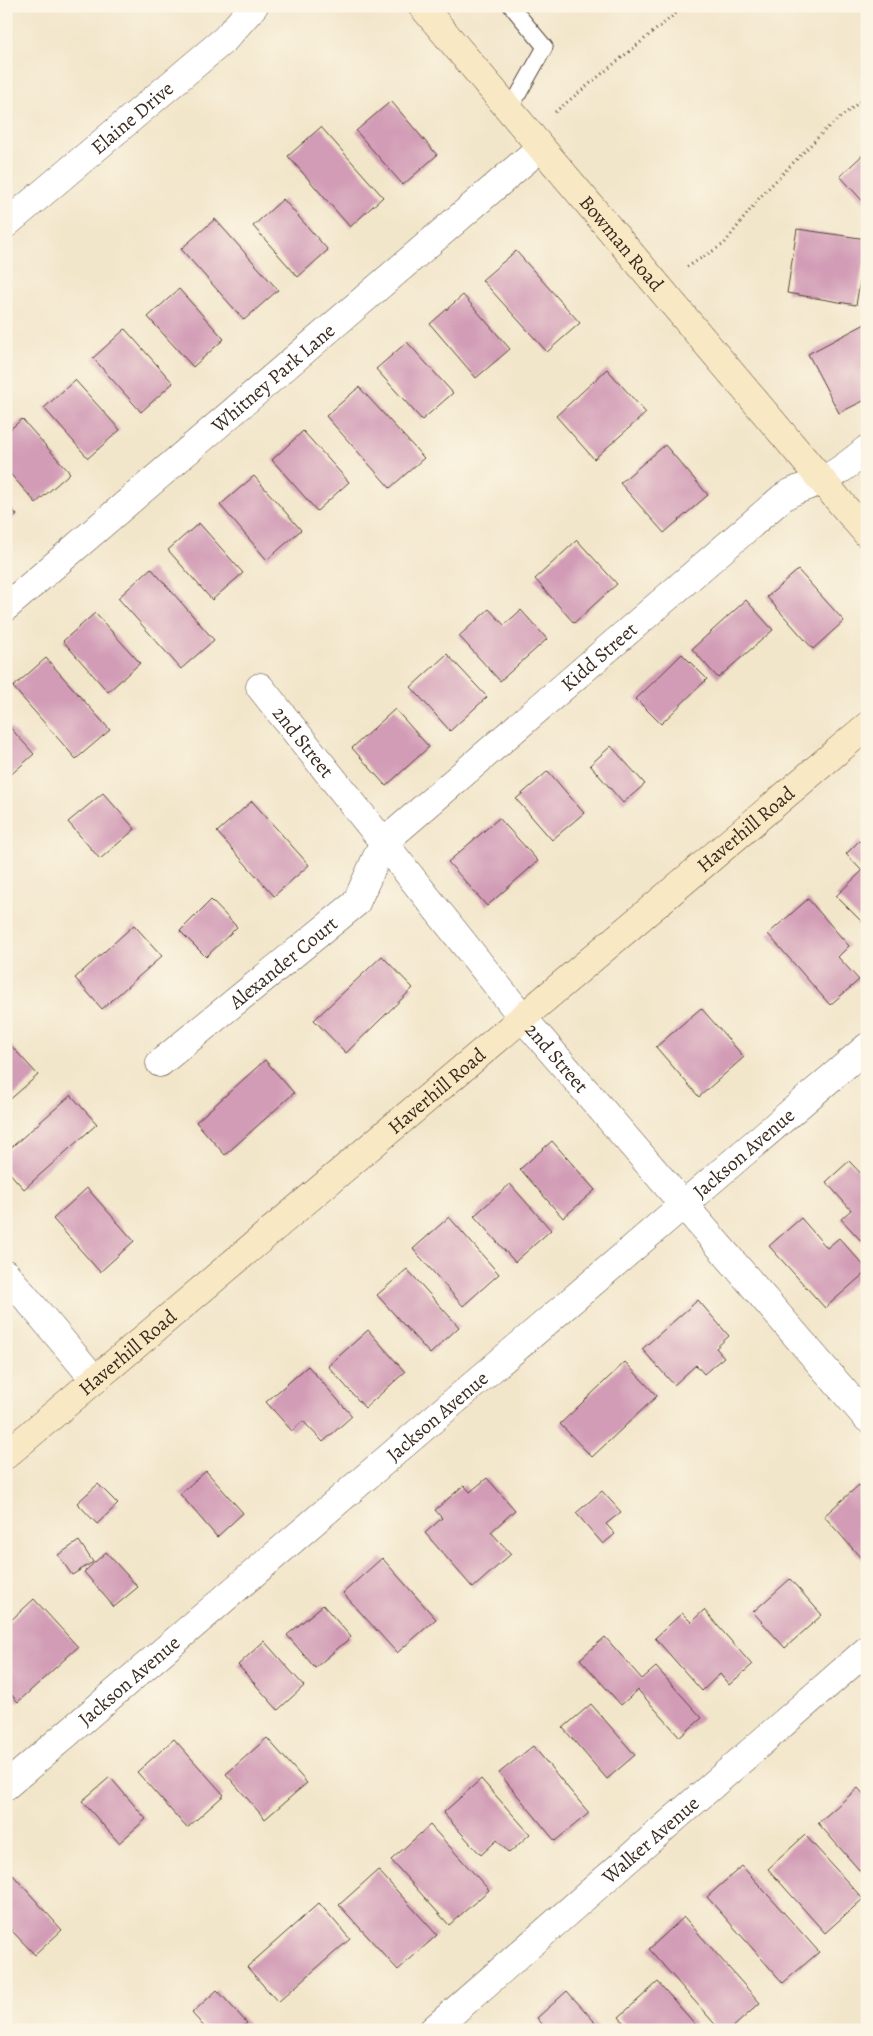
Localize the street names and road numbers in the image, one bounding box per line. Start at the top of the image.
street label: Elaine Drive [85,75,179,160]
street label: Bowman Road [573,189,670,297]
street label: Whitney Park Lane [205,317,341,439]
street label: Kidd Street [555,616,643,697]
street label: 2nd Street [267,700,341,784]
street label: Haverhill Road [691,779,800,878]
street label: Alexander Court [222,910,343,1016]
street label: 2nd Street [519,1017,595,1099]
street label: Haverhill Road [382,1041,491,1140]
street label: Jackson Avenue [687,1102,800,1204]
street label: Haverhill Road [73,1303,182,1402]
street label: Jackson Avenue [380,1365,494,1467]
street label: Jackson Avenue [72,1629,186,1732]
street label: Walker Avenue [595,1790,705,1890]

